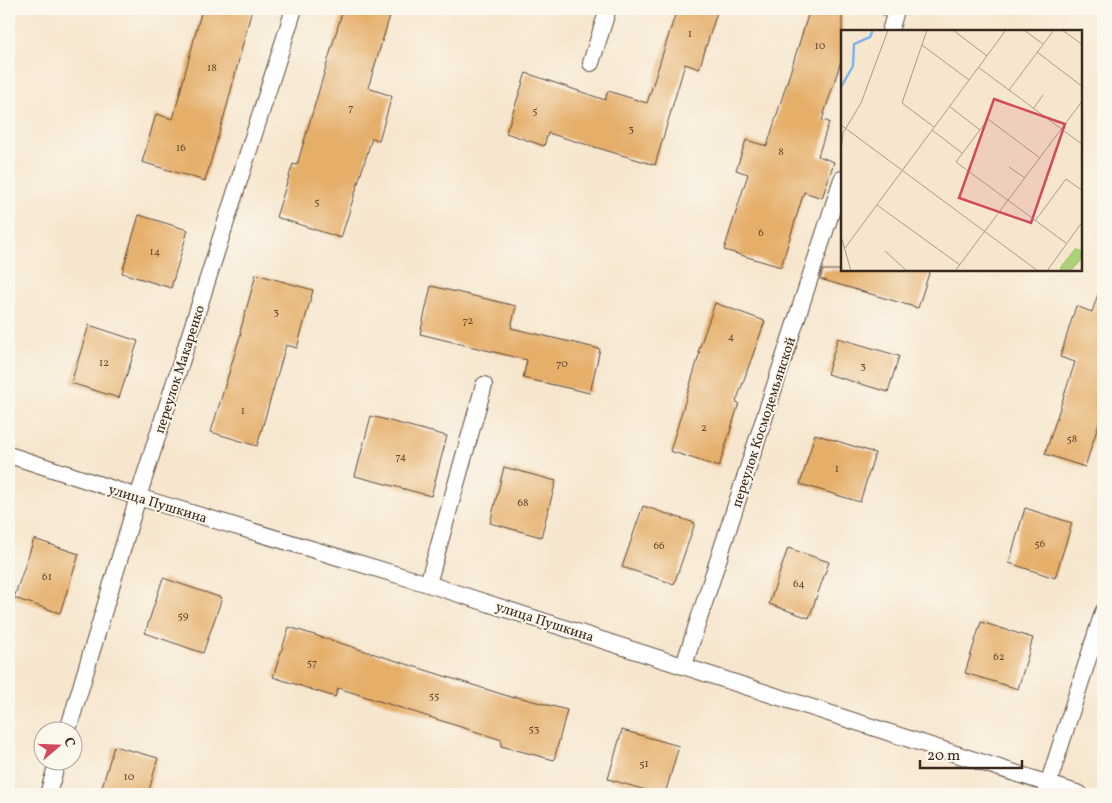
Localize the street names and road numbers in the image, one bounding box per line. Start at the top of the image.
street label: переулок Макаренко [151,303,210,436]
street label: переулок Космодемьянской [728,334,801,510]
street label: улица Пушкина [106,480,209,529]
street label: улица Пушкина [493,598,596,647]

